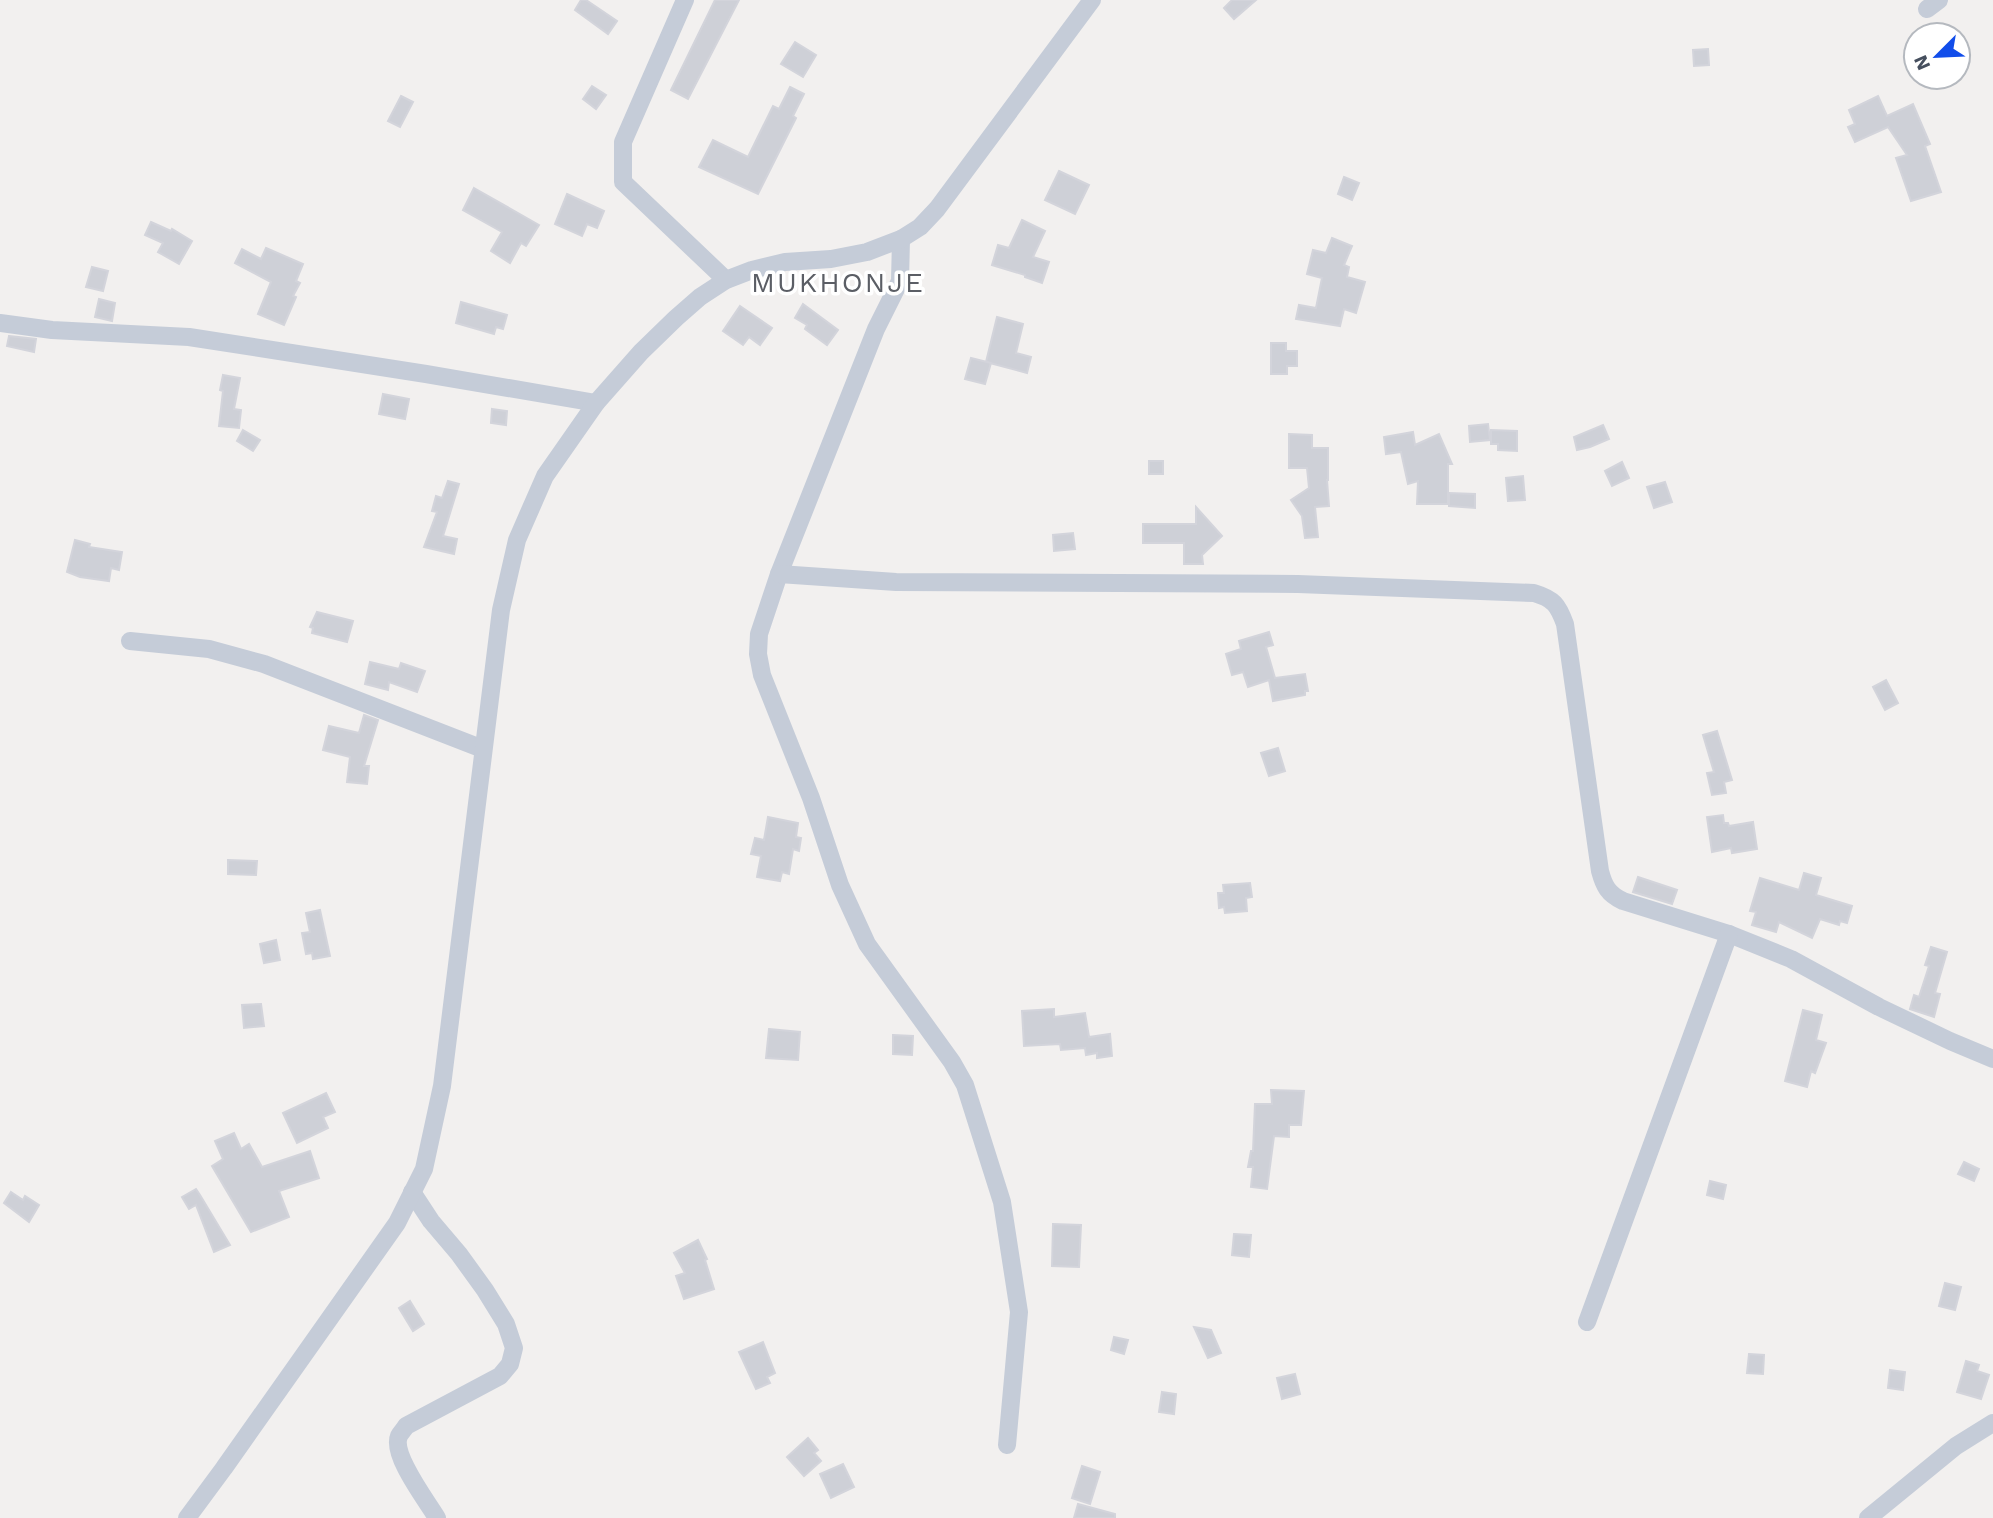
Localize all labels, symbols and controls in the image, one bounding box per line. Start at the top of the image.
north arrow [1902,21,1972,91]
text: N [1909,52,1935,74]
district label: MUKHONJE [751,266,925,299]

